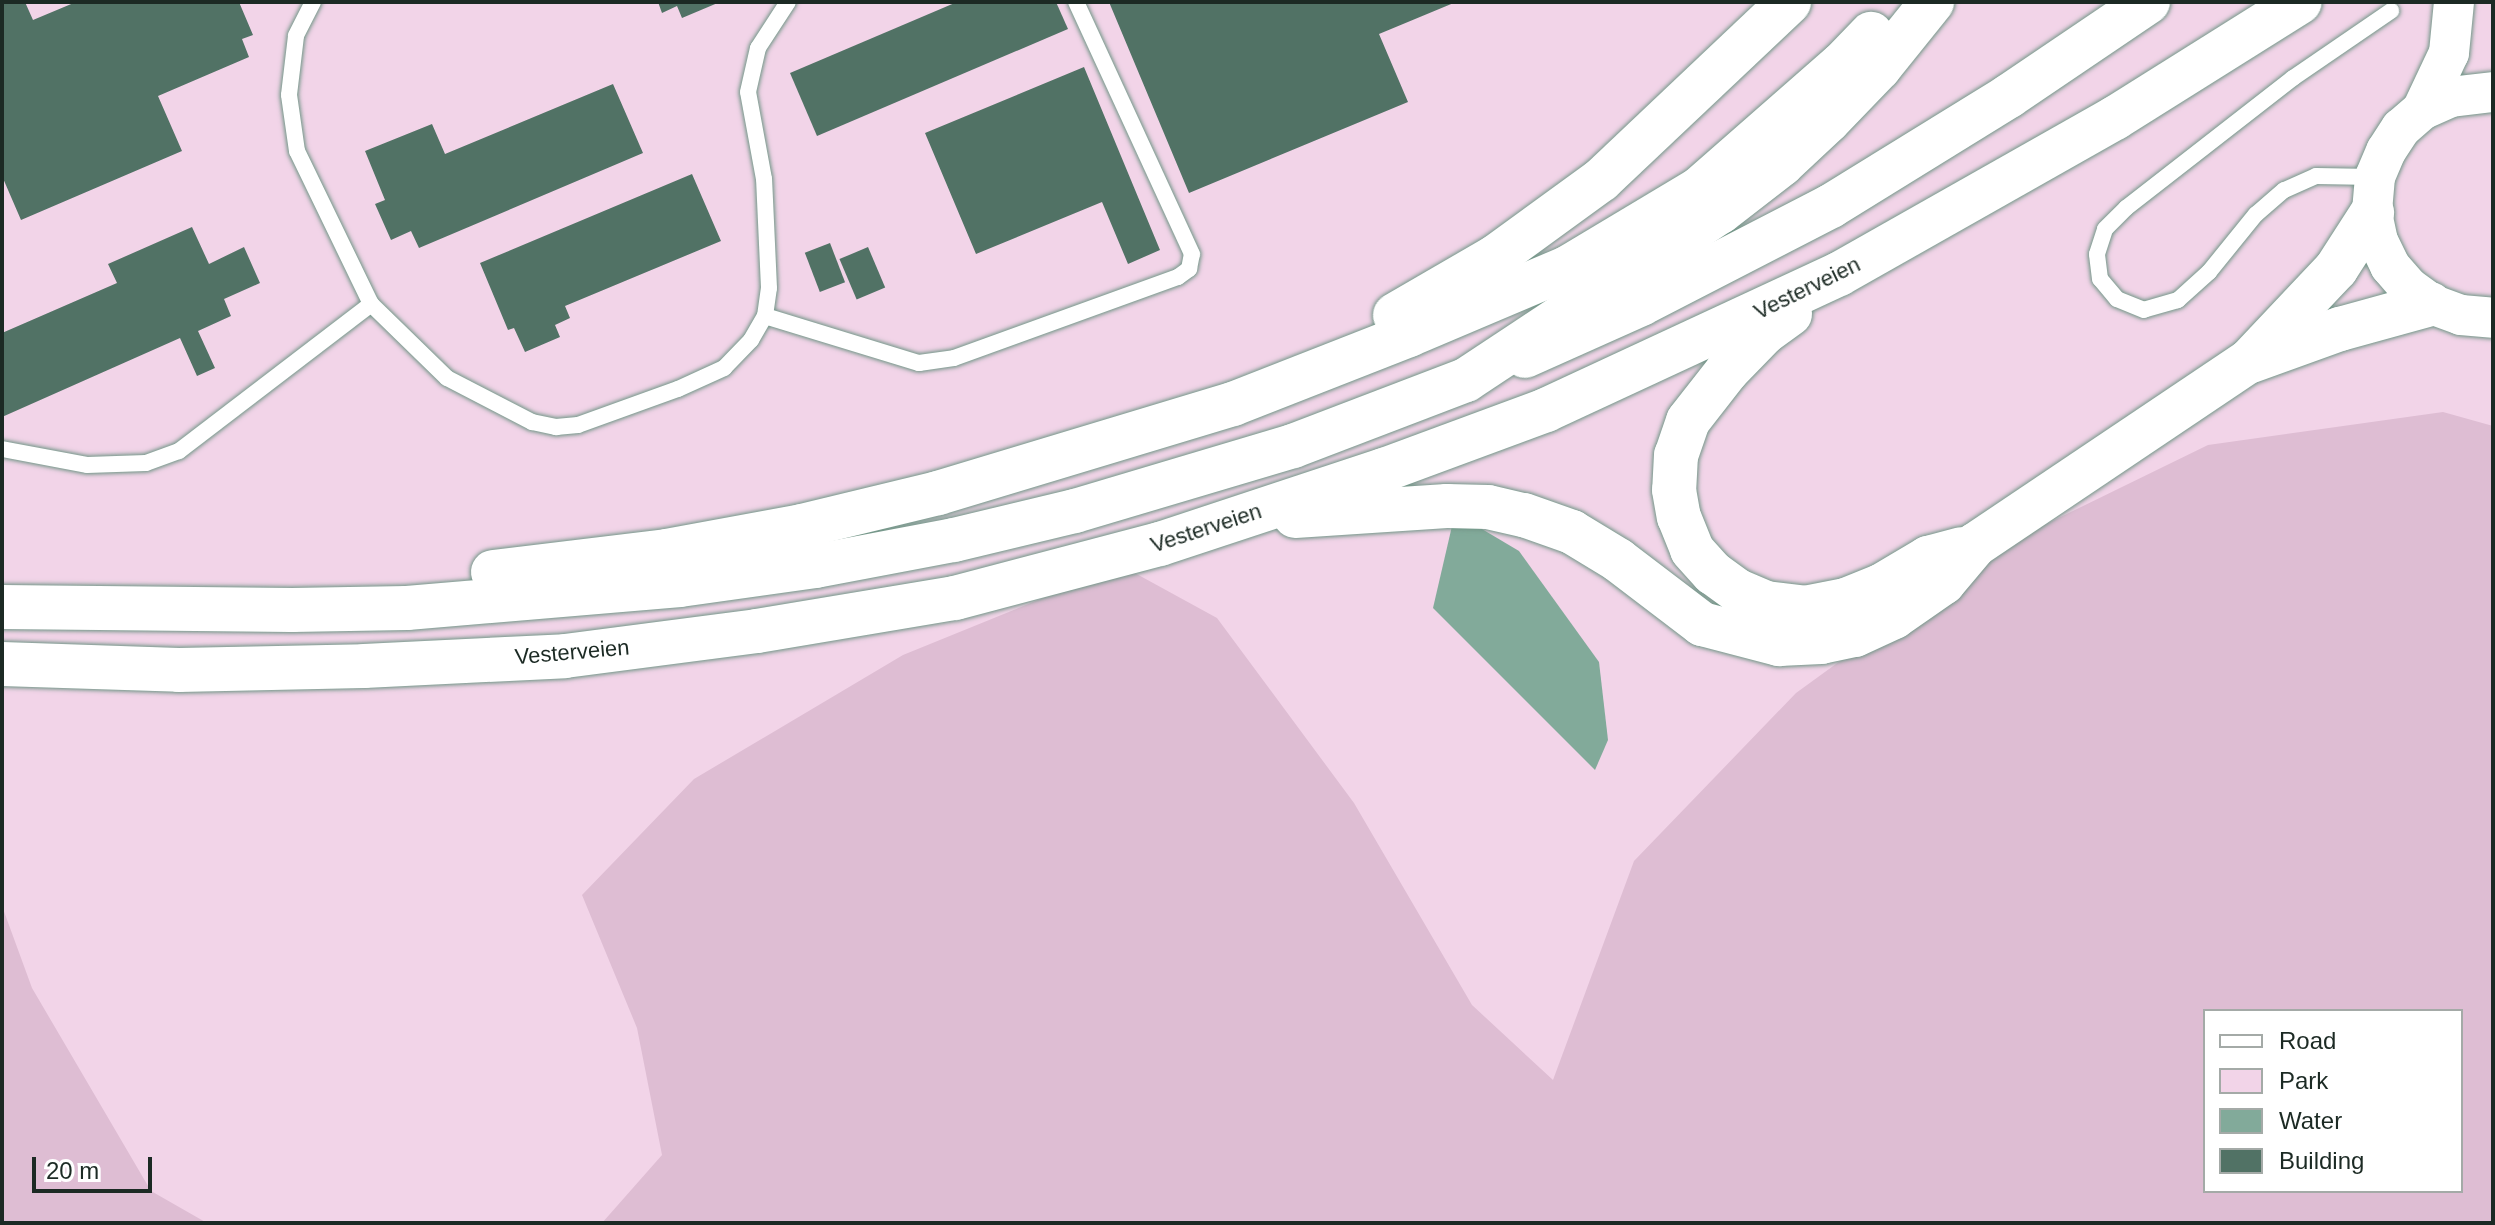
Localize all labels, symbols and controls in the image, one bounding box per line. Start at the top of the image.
street label: Vesterveien [1750,251,1864,325]
street label: Vesterveien [1147,498,1265,558]
street label: Vesterveien [514,634,630,670]
legend [2203,1009,2463,1193]
text: Road [2279,1027,2336,1054]
text: Park [2279,1067,2328,1094]
text: Water [2279,1107,2342,1134]
scale bar [36,1141,156,1191]
text: Building [2279,1147,2364,1174]
text: 20 m [46,1157,99,1184]

